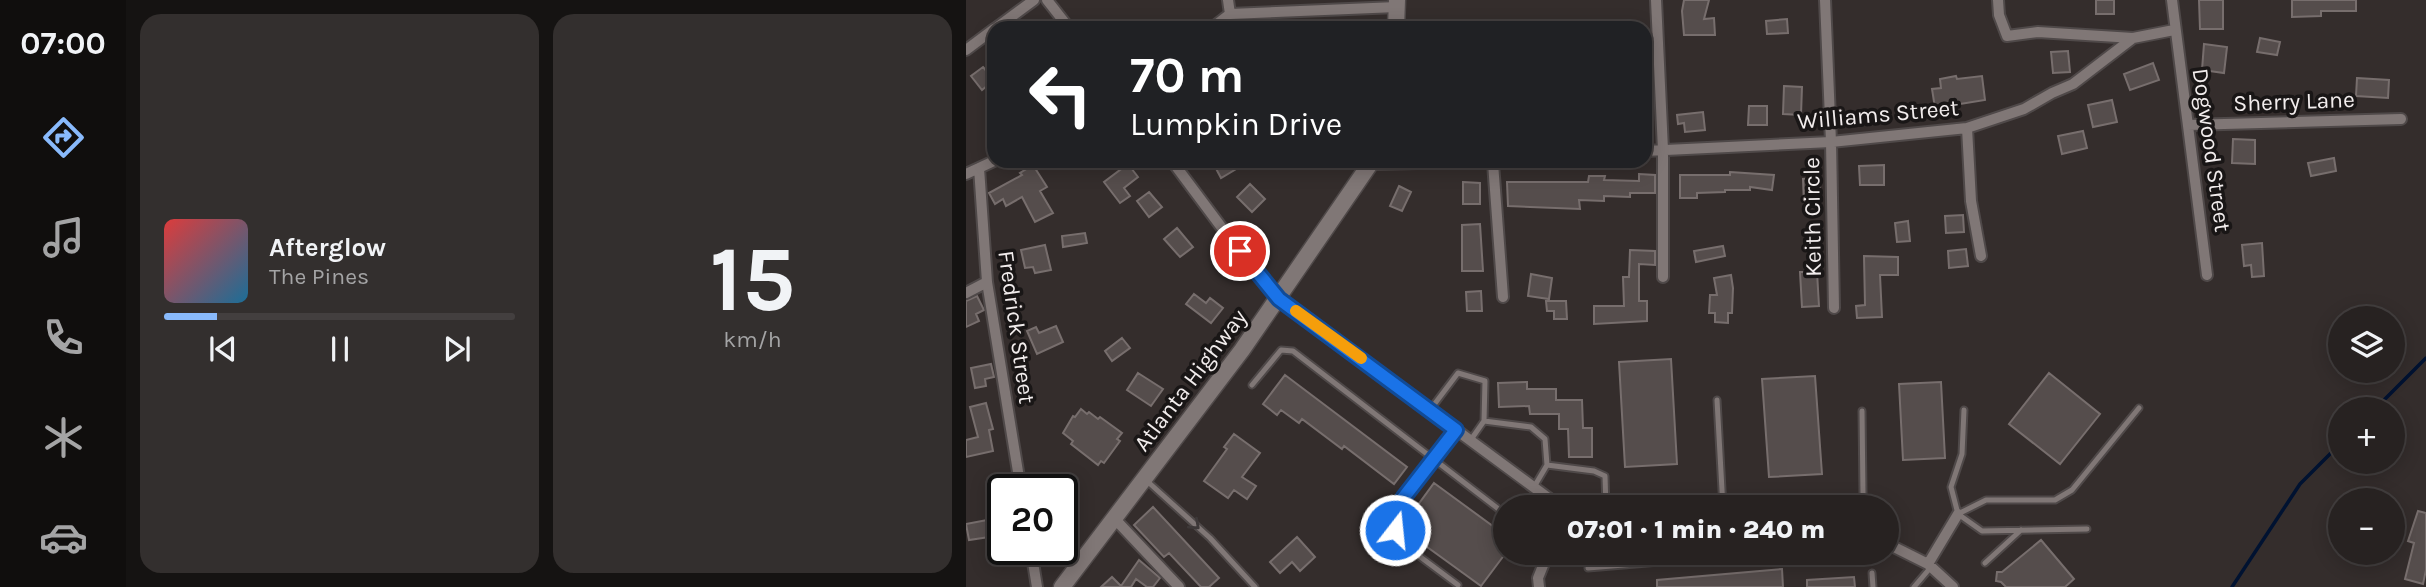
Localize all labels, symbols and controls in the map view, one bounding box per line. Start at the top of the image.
text: 07:00 [20,25,106,62]
text: 70 m [1130,47,1244,104]
icon: left [1015,49,1106,140]
street label: Dogwood Street [2187,67,2236,234]
street label: Sherry Lane [2233,86,2355,117]
street label: Williams Street [1796,94,1960,135]
text: Lumpkin Drive [1130,106,1342,143]
icon: directions [39,113,88,162]
street label: Keith Circle [1798,157,1827,277]
icon: music [39,213,88,262]
pin [1210,221,1270,281]
text: 15 [710,227,795,333]
text: Afterglow [269,232,386,263]
icon: arrive [1221,232,1259,270]
street label: Fredrick Street [992,249,1041,406]
text: The Pines [269,263,369,290]
street label: Atlanta Highway [1128,304,1253,457]
map controls [2328,306,2405,565]
button: layers [2328,306,2405,383]
icon: phone [39,313,88,362]
text: km/h [723,326,782,353]
icon: previous [204,330,242,368]
icon: pause [321,330,359,368]
icon: next [438,330,476,368]
button: + [2328,397,2405,474]
icon: climate [39,413,88,462]
speed limit sign: 20 [987,474,1078,565]
button: − [2328,488,2405,565]
position arrow [1358,493,1432,567]
icon: car [39,513,88,562]
text: 07:01 · 1 min · 240 m [1567,514,1825,545]
one-way arrow [1187,516,1200,529]

